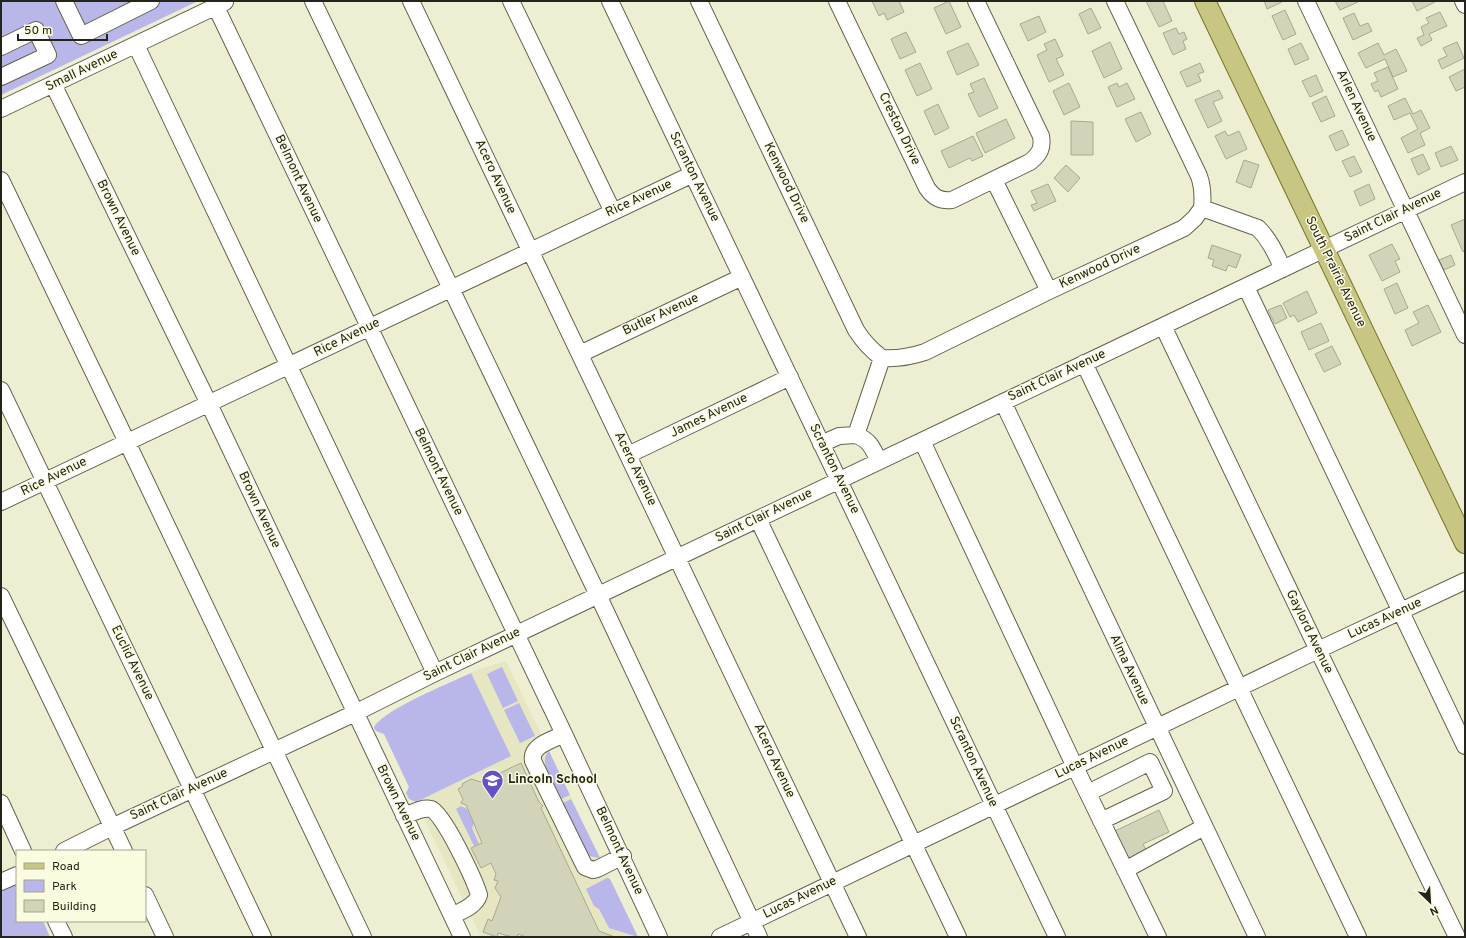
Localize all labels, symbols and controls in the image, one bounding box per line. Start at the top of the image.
scale bar [18,16,107,42]
text: 50 m [24,23,52,39]
street label: Small Avenue [43,47,121,95]
street label: Arlen Avenue [1332,67,1380,145]
street label: Creston Drive [874,90,924,168]
street label: Scranton Avenue [665,129,723,225]
street label: Belmont Avenue [271,132,325,226]
street label: Acero Avenue [471,137,519,217]
street label: Kenwood Drive [760,140,812,226]
street label: Brown Avenue [93,177,143,259]
street label: Rice Avenue [603,177,675,221]
street label: Saint Clair Avenue [1342,186,1444,246]
street label: South Prairie Avenue [1301,214,1369,330]
street label: Kenwood Drive [1057,241,1143,293]
street label: Butler Avenue [620,290,702,340]
street label: Rice Avenue [311,315,383,361]
street label: Saint Clair Avenue [1006,346,1108,406]
street label: James Avenue [668,390,750,442]
street label: Scranton Avenue [805,421,863,517]
street label: Belmont Avenue [410,426,466,518]
street label: Acero Avenue [610,429,660,509]
street label: Rice Avenue [18,454,90,500]
street label: Brown Avenue [234,469,284,551]
street label: Saint Clair Avenue [713,486,815,546]
street label: Gaylord Avenue [1282,587,1336,677]
street label: Lucas Avenue [1345,595,1425,643]
street label: Euclid Avenue [107,623,157,703]
street label: Saint Clair Avenue [421,625,523,685]
street label: Alma Avenue [1106,632,1152,708]
street label: Scranton Avenue [945,714,1001,810]
street label: Acero Avenue [750,721,798,801]
street label: Lucas Avenue [1053,733,1131,783]
street label: Brown Avenue [373,762,423,844]
street label: Saint Clair Avenue [128,765,230,825]
school or university icon: Lincoln School [479,767,505,800]
place label: Lincoln School [508,772,597,788]
street label: Belmont Avenue [592,804,646,898]
legend [16,850,146,922]
text: Road [52,859,80,875]
street label: Lucas Avenue [761,873,839,923]
text: Park [52,879,77,895]
north arrow [1410,882,1450,922]
text: Building [52,899,96,915]
text: N [1427,902,1440,918]

